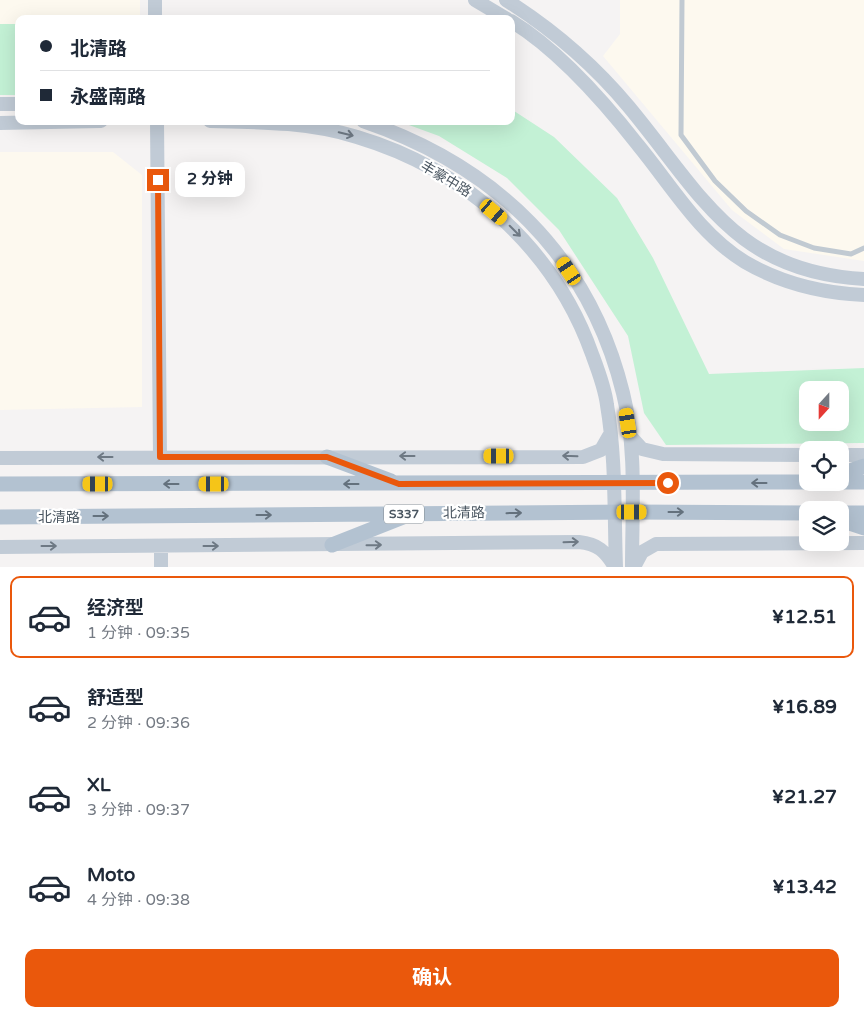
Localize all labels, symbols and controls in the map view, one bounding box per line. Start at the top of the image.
text: 北清路 [70,38,127,60]
text: 永盛南路 [70,86,146,108]
one-way arrow [337,130,353,139]
street label: 丰豪中路 [418,157,474,201]
callout: 2 分钟 [176,162,246,198]
route end [147,169,169,191]
text: 2 分钟 [187,169,233,189]
car [477,197,510,227]
one-way arrow [509,225,521,237]
car [554,254,583,288]
north arrow [799,381,849,431]
map controls [799,381,849,551]
car [618,407,637,439]
button: locate [799,441,849,491]
car [484,449,514,464]
one-way arrow [97,452,113,462]
one-way arrow [399,452,415,461]
one-way arrow [562,452,578,461]
route start [657,472,679,494]
car [83,477,113,492]
car [199,477,229,492]
one-way arrow [751,478,767,487]
one-way arrow [164,479,180,489]
one-way arrow [344,479,360,489]
button: layers [799,501,849,551]
road number: S337 [384,504,424,524]
street label: 北清路 [443,504,485,522]
car [617,505,647,520]
one-way arrow [668,507,684,517]
one-way arrow [505,508,521,518]
street label: 北清路 [38,509,80,526]
one-way arrow [255,510,271,520]
one-way arrow [92,511,109,521]
one-way arrow [562,537,579,547]
one-way arrow [365,540,381,550]
one-way arrow [202,541,219,551]
one-way arrow [40,542,56,551]
icon: car [27,595,72,640]
text: 经济型 [87,597,144,619]
text: ¥12.51 [772,606,837,628]
text: 1 分钟 · 09:35 [87,623,190,643]
icon: car [27,685,72,730]
text: 舒适型 [87,687,144,709]
text: ¥16.89 [772,696,837,718]
text: 2 分钟 · 09:36 [87,713,190,733]
text: XL [87,774,111,796]
icon: car [27,775,72,820]
text: ¥21.27 [772,786,837,808]
text: 3 分钟 · 09:37 [87,800,190,820]
text: Moto [87,864,135,886]
icon: car [27,865,72,910]
text: ¥13.42 [772,876,837,898]
text: 4 分钟 · 09:38 [87,890,190,910]
button: 确认 [25,949,839,1007]

